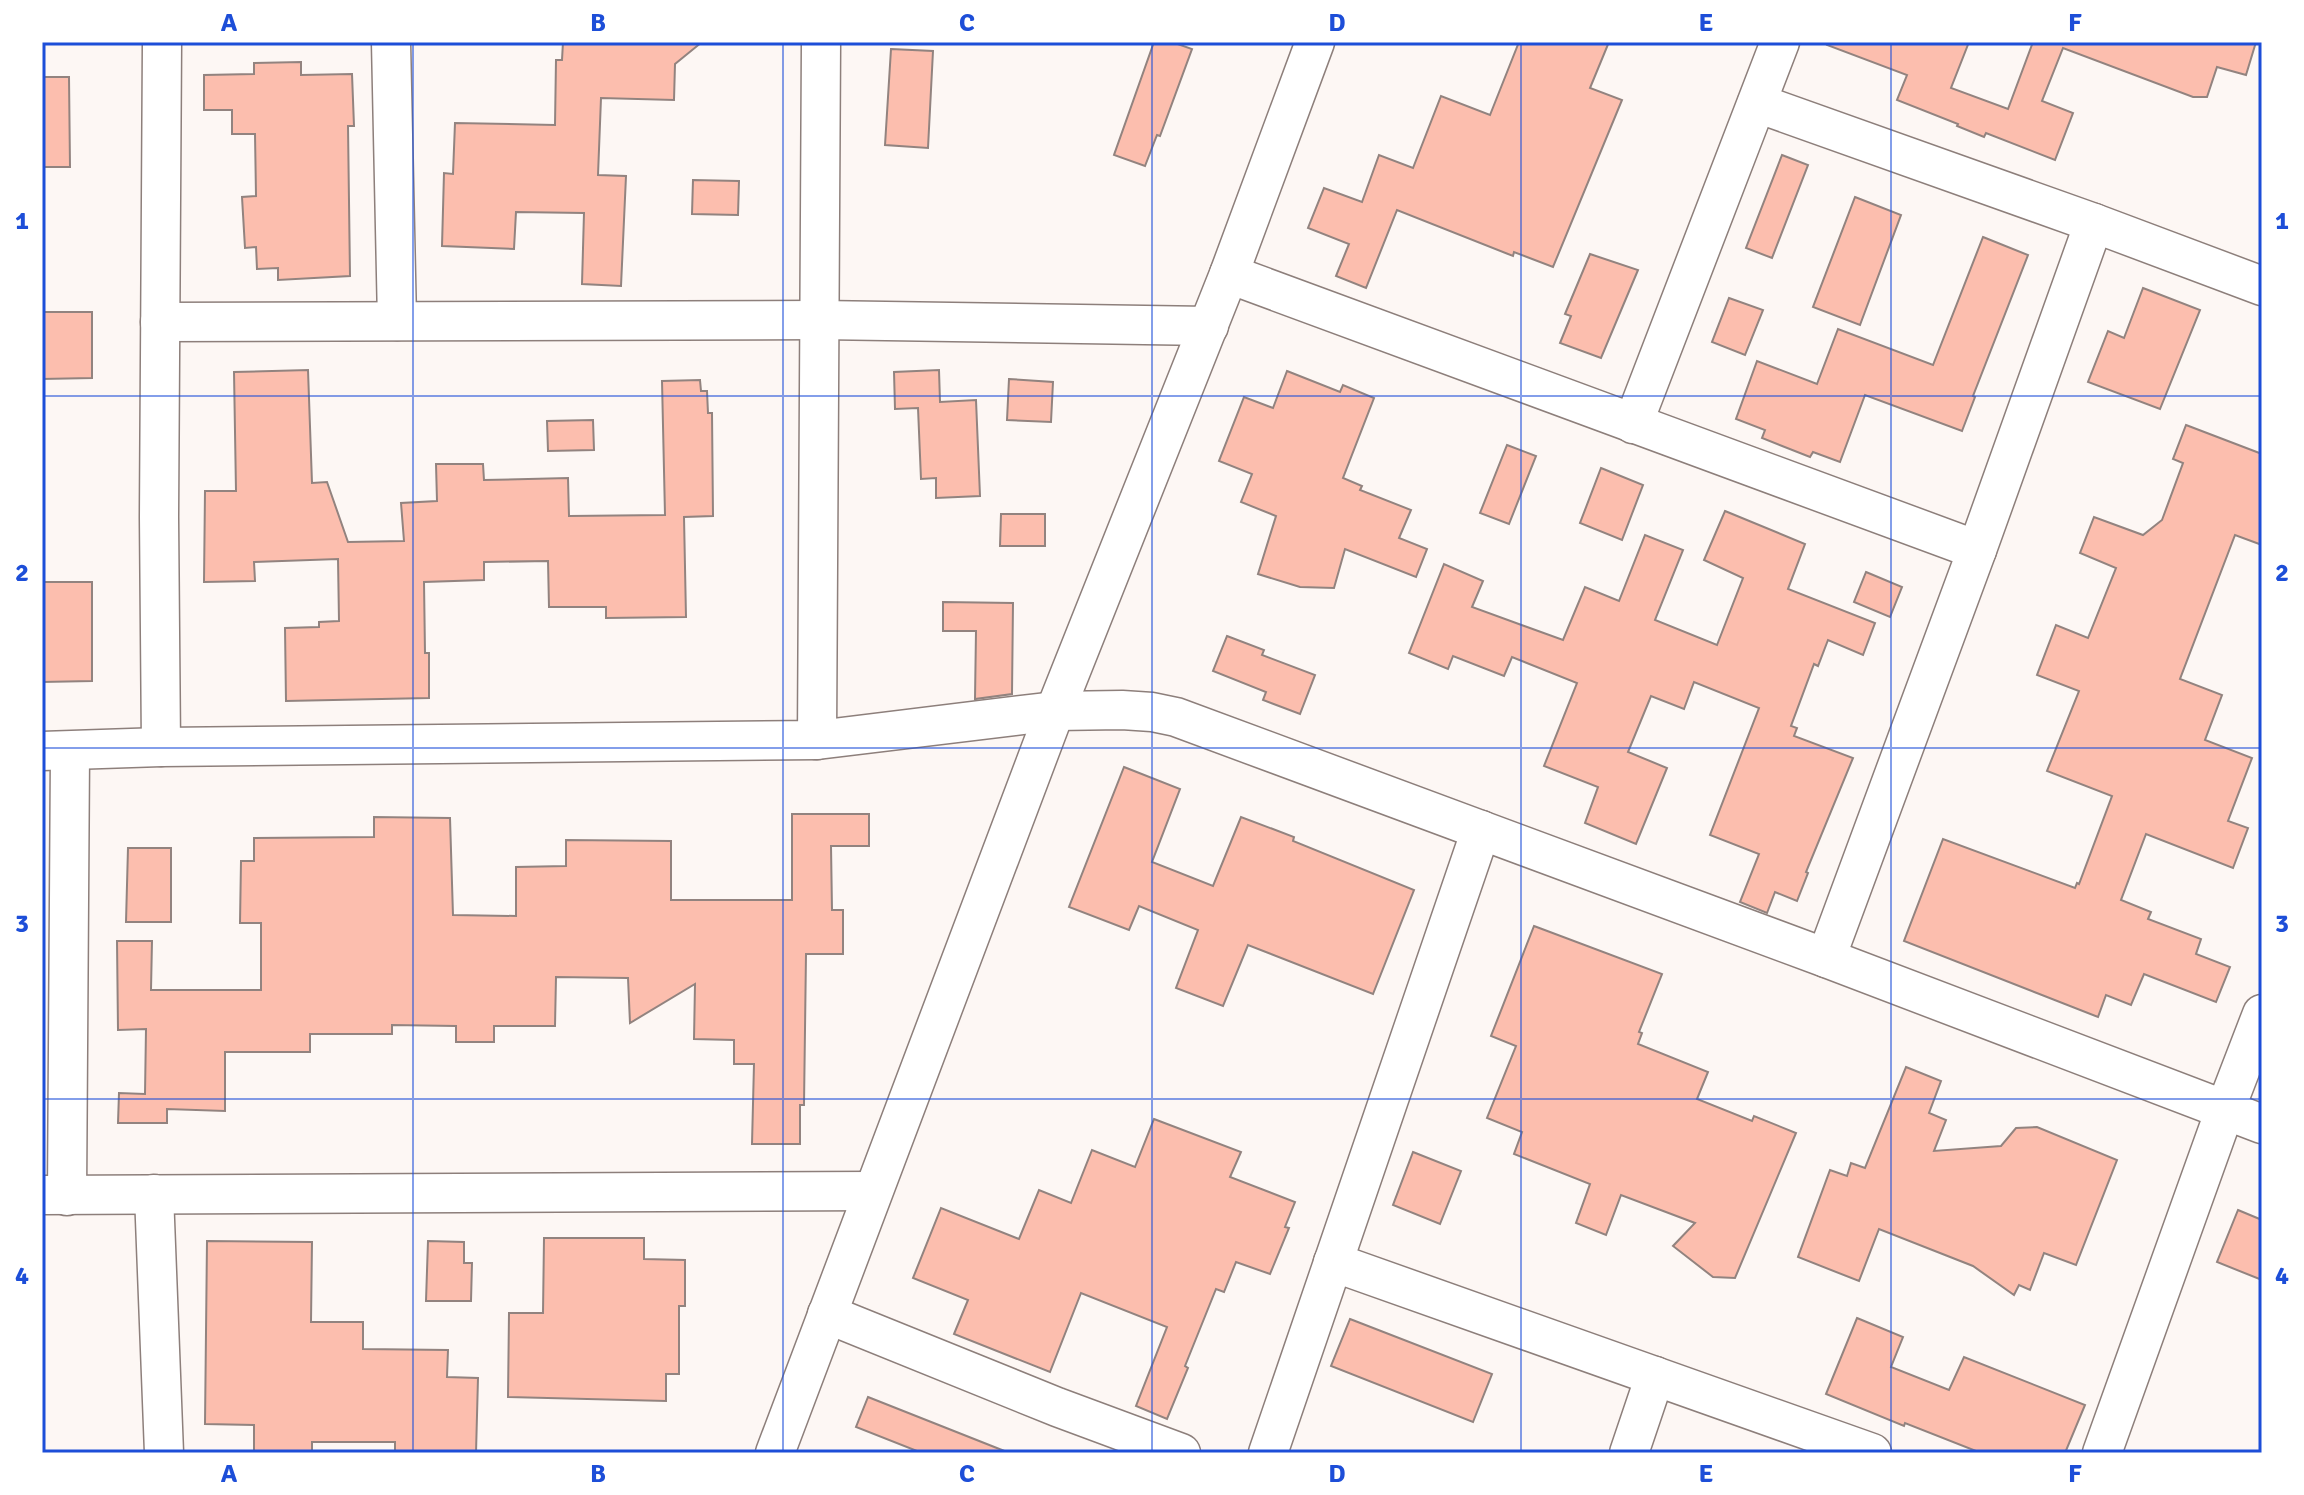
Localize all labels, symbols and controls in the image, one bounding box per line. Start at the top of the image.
text: A [221,7,238,39]
text: B [590,7,606,39]
text: C [959,7,975,39]
text: D [1328,7,1346,39]
text: E [1699,7,1713,39]
text: F [2068,7,2082,39]
text: 1 [15,205,29,237]
text: 1 [2275,205,2289,237]
text: 2 [15,557,29,589]
text: 2 [2275,557,2289,589]
text: 3 [15,908,29,940]
text: 3 [2275,908,2289,940]
text: 4 [15,1260,29,1292]
text: 4 [2275,1260,2289,1292]
text: A [221,1458,238,1490]
text: B [590,1458,606,1490]
text: C [959,1458,975,1490]
text: D [1328,1458,1346,1490]
text: E [1699,1458,1713,1490]
text: F [2068,1458,2082,1490]

